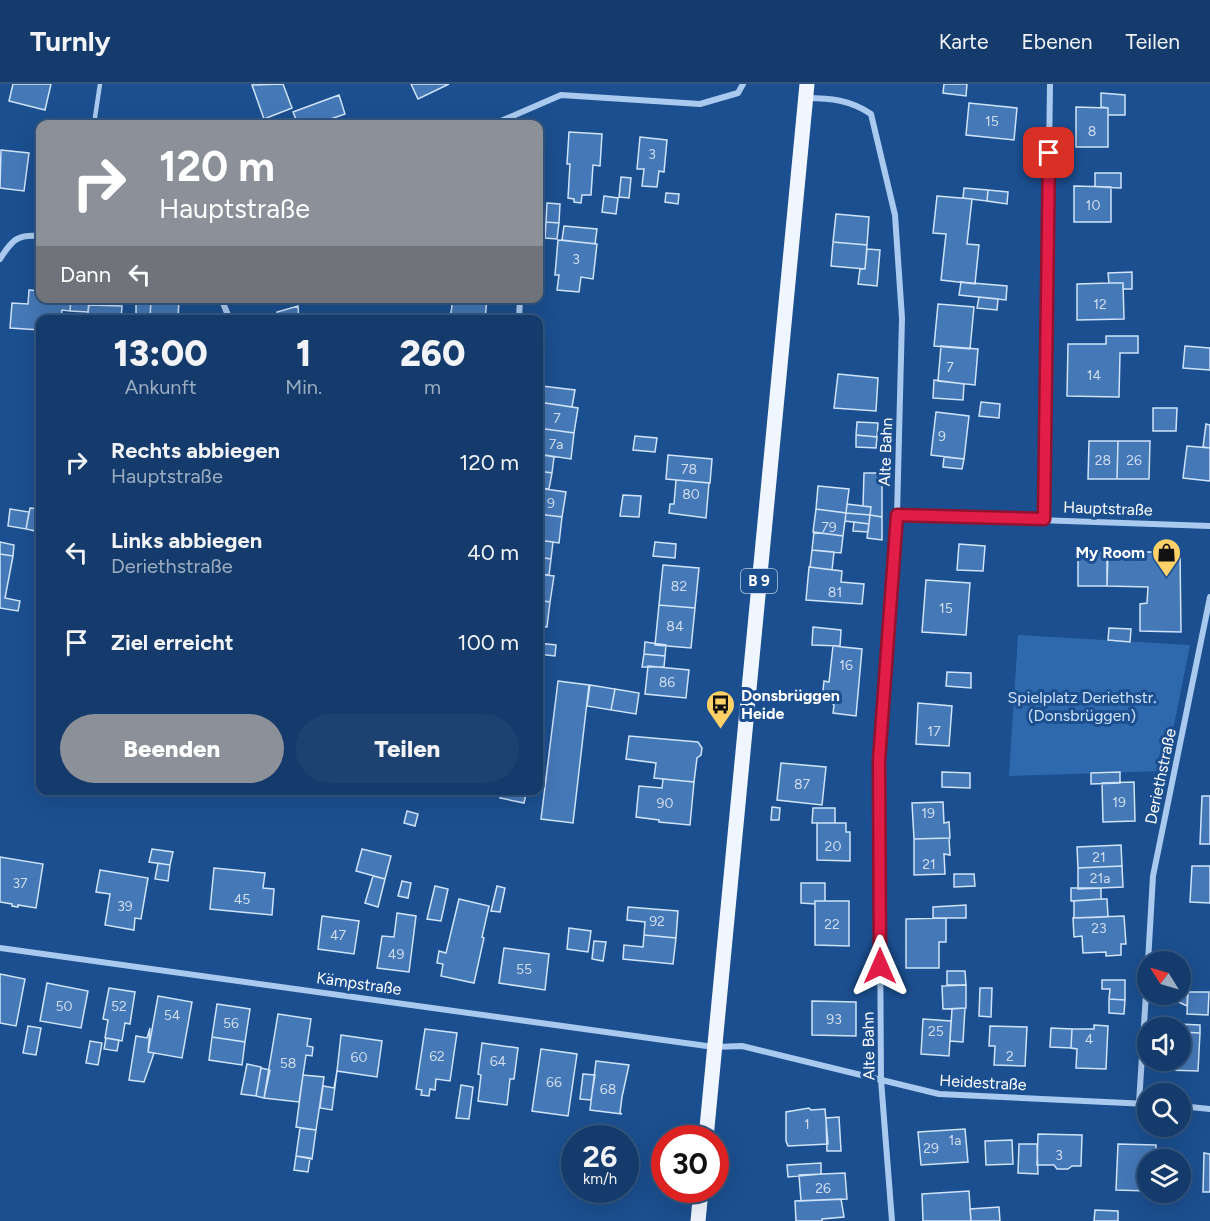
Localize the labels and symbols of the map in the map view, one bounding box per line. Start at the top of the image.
house number: 15 [985,113,999,130]
house number: 8 [1088,123,1096,140]
pin [1023,127,1074,178]
house number: 3 [648,146,656,163]
house number: 10 [1086,197,1100,214]
house number: 3 [572,251,580,268]
house number: 12 [1093,296,1107,313]
house number: 7 [946,359,954,376]
house number: 14 [1087,367,1102,384]
house number: 7 [553,410,561,427]
street label: Alte Bahn [875,417,896,487]
house number: 9 [938,428,946,445]
house number: 7a [549,436,563,453]
house number: 28 [1095,452,1111,469]
house number: 26 [1126,452,1142,469]
house number: 78 [681,461,697,478]
house number: 80 [682,486,700,503]
house number: 9 [547,495,555,512]
street label: Hauptstraße [1063,497,1153,520]
house number: 79 [821,519,837,536]
shop icon: My Room [1150,536,1182,578]
place label: My Room [1075,543,1145,562]
road number: B 9 [741,569,777,593]
house number: 82 [671,578,687,595]
house number: 81 [828,584,842,601]
house number: 15 [939,600,953,617]
house number: 84 [666,618,684,635]
house number: 16 [839,657,853,674]
house number: 86 [659,674,675,691]
place label: Donsbrüggen Heide [741,686,840,723]
bus stop icon: Donsbrüggen Heide [704,688,736,730]
park label: Spielplatz Deriethstr. (Donsbrüggen) [1007,688,1157,725]
house number: 17 [927,723,941,740]
street label: Deriethstraße [1141,726,1180,826]
house number: 87 [794,776,811,793]
house number: 19 [1112,794,1126,811]
house number: 90 [657,795,673,812]
house number: 19 [921,805,935,822]
house number: 20 [825,838,841,855]
house number: 21 [1092,849,1106,866]
house number: 21 [922,856,936,873]
house number: 21a [1090,870,1110,887]
house number: 37 [12,875,28,892]
house number: 45 [234,891,250,908]
house number: 39 [117,898,133,915]
house number: 92 [649,913,665,930]
house number: 22 [824,916,840,933]
house number: 23 [1091,920,1107,937]
house number: 47 [330,927,347,944]
position arrow [848,934,912,998]
house number: 49 [388,946,404,963]
north arrow [1137,951,1191,1005]
house number: 55 [516,961,532,978]
street label: Kämpstraße [315,968,403,999]
house number: 50 [55,998,73,1015]
house number: 52 [111,998,127,1015]
house number: 54 [164,1007,181,1024]
house number: 93 [826,1011,842,1028]
street label: Alte Bahn [858,1011,879,1081]
house number: 56 [223,1015,239,1032]
house number: 25 [928,1023,944,1040]
house number: 4 [1085,1031,1094,1048]
house number: 62 [429,1048,445,1065]
house number: 2 [1006,1048,1014,1065]
house number: 60 [351,1049,367,1066]
house number: 64 [490,1053,507,1070]
house number: 58 [280,1055,296,1072]
street label: Heidestraße [939,1071,1027,1094]
house number: 66 [546,1074,562,1091]
house number: 68 [600,1081,616,1098]
house number: 1 [804,1116,810,1133]
speed limit sign: 30 [651,1125,729,1203]
house number: 1a [949,1132,961,1149]
house number: 29 [923,1140,939,1157]
house number: 3 [1055,1147,1063,1164]
house number: 26 [815,1180,831,1197]

